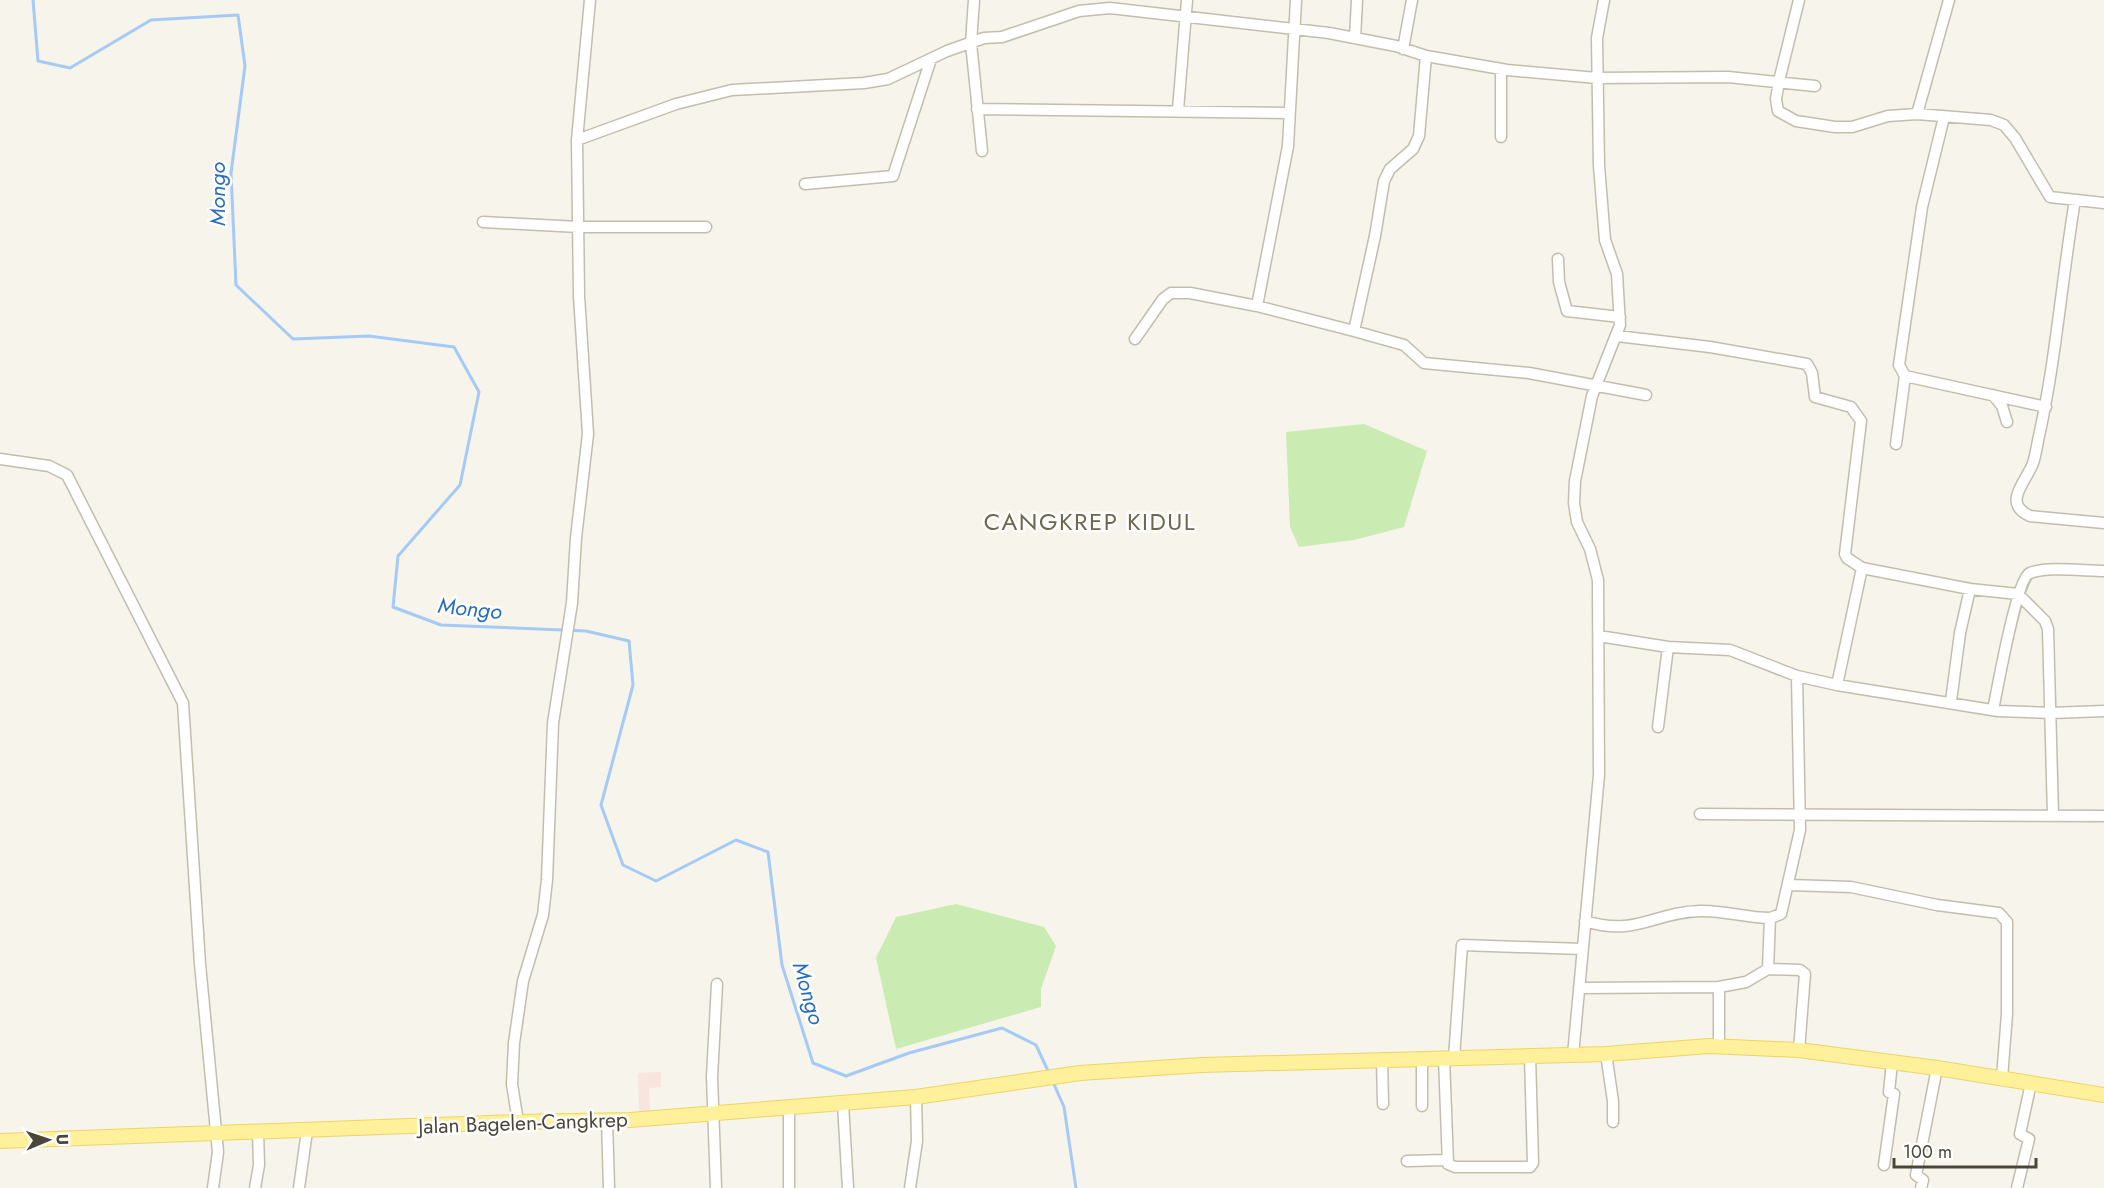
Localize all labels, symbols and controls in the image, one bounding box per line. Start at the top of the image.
water label: Mongo [201,162,233,226]
district label: CANGKREP KIDUL [984,504,1196,539]
water label: Mongo [437,589,504,627]
water label: Mongo [785,958,833,1028]
street label: Jalan Bagelen-Cangkrep [415,1104,628,1142]
north arrow [18,1110,78,1170]
scale bar [1894,1131,2036,1169]
text: U [51,1133,74,1146]
text: 100 m [1903,1139,1952,1165]

